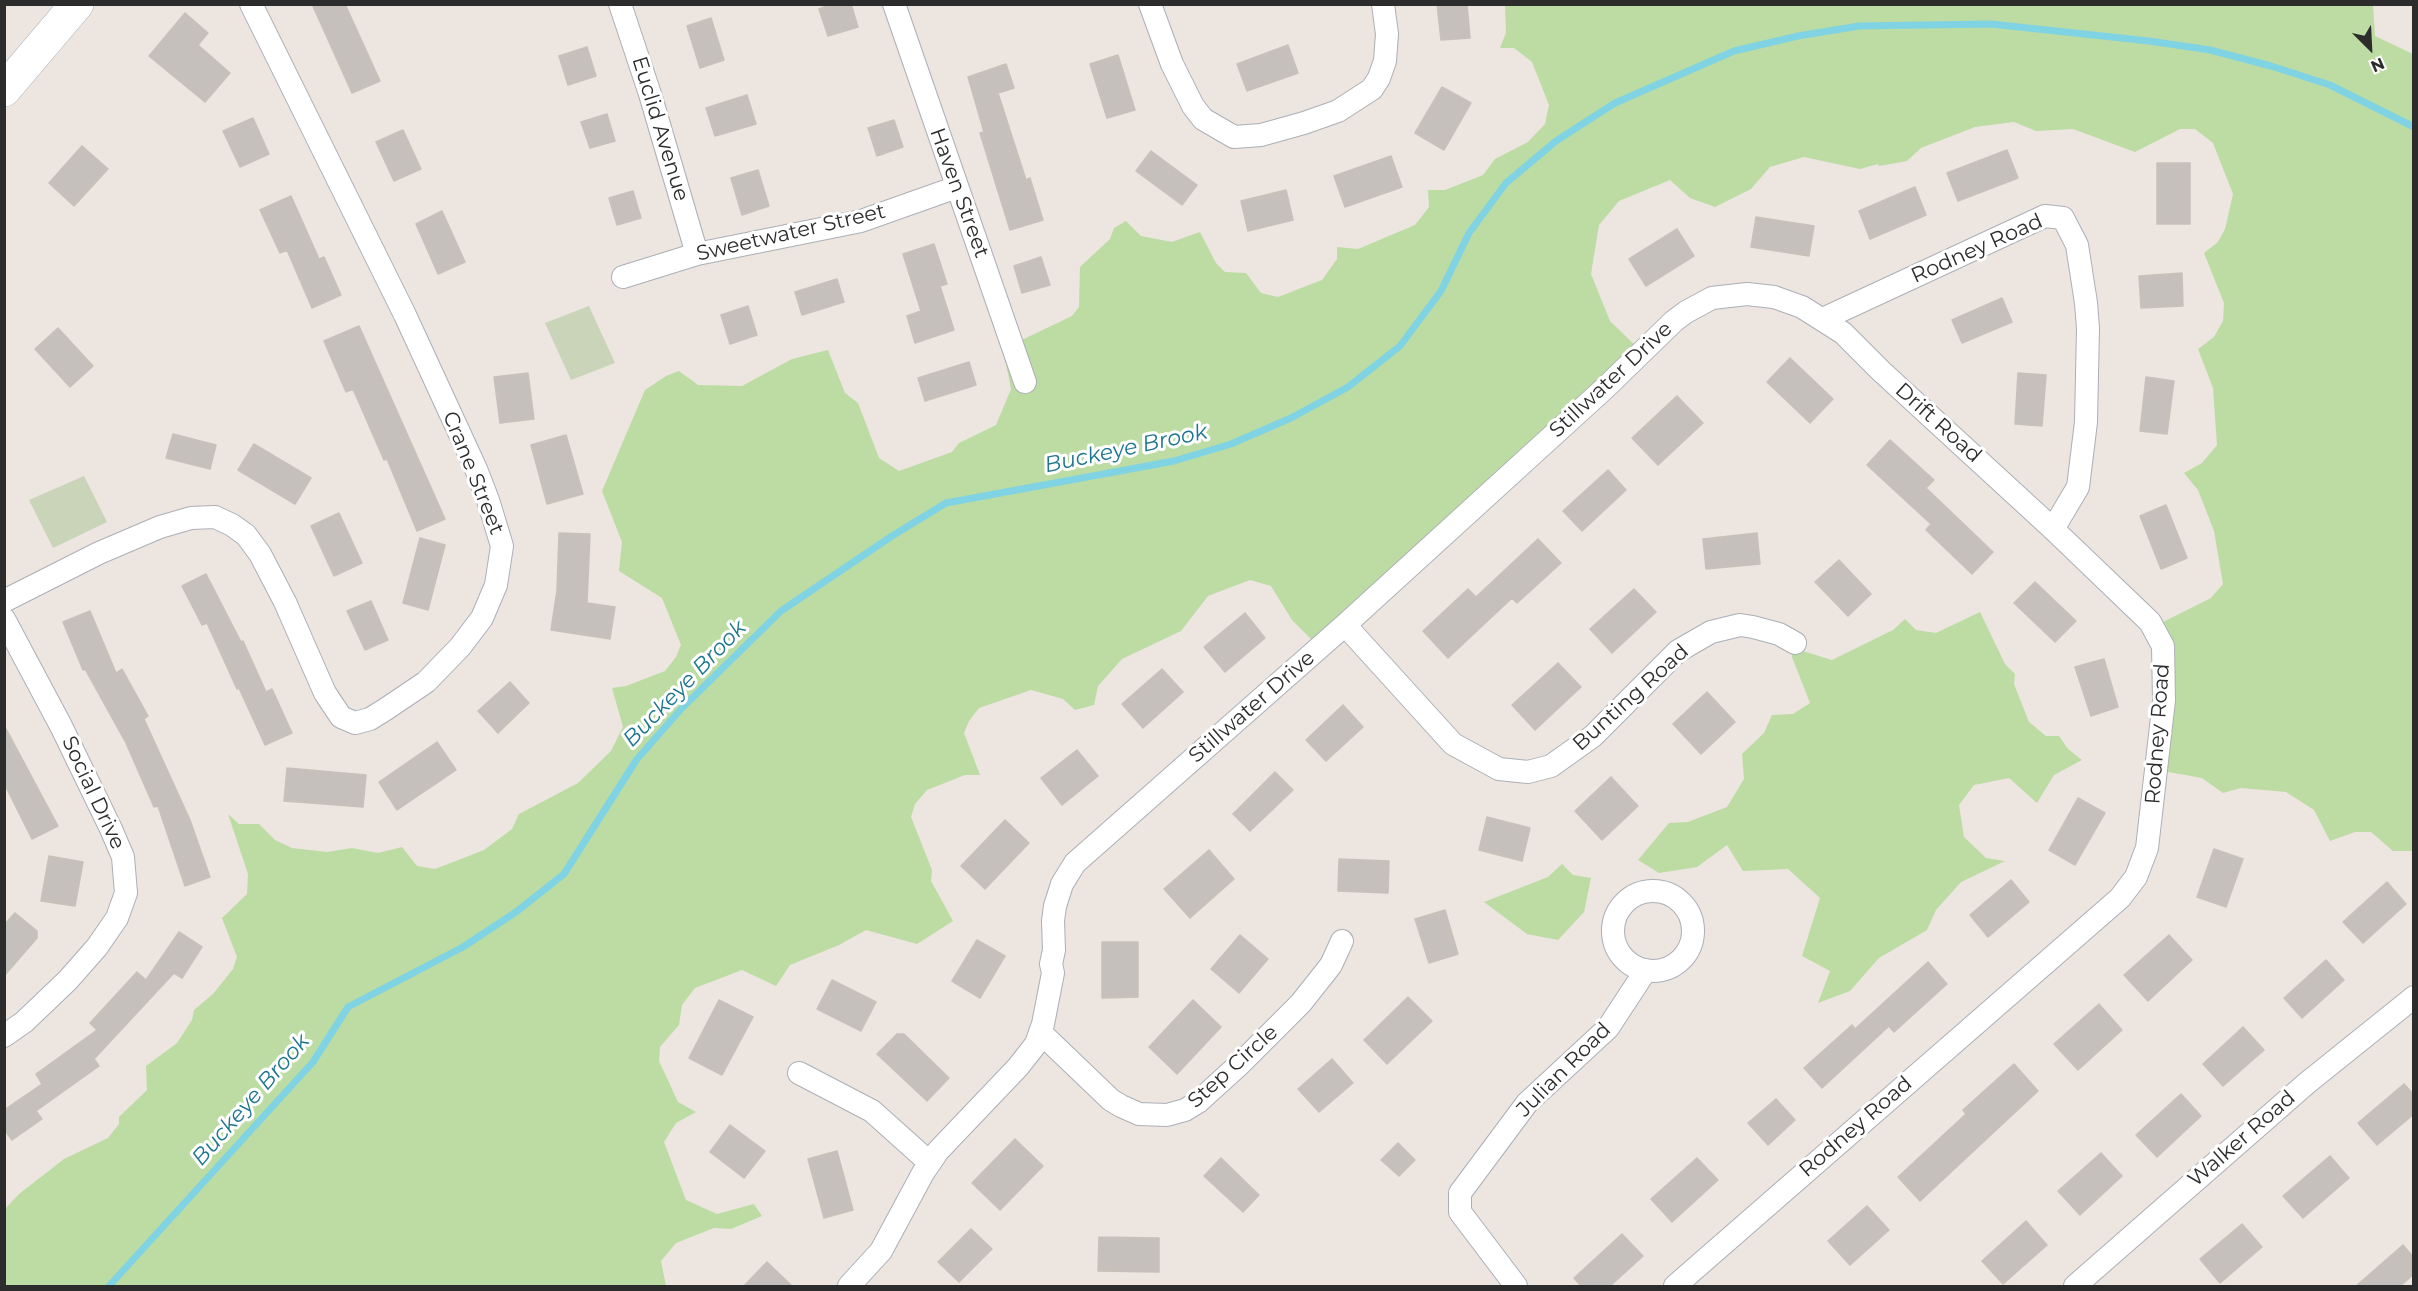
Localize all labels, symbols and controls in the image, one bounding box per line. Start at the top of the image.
north arrow [2340,18,2400,78]
street label: Euclid Avenue [626,54,694,204]
text: N [2368,54,2387,76]
street label: Haven Street [924,125,994,261]
street label: Sweetwater Street [694,199,888,267]
street label: Rodney Road [1907,209,2047,289]
street label: Stillwater Drive [1544,317,1678,443]
street label: Drift Road [1890,378,1986,468]
street label: Crane Street [437,408,509,538]
water label: Buckeye Brook [1042,419,1210,479]
water label: Buckeye Brook [618,615,752,753]
street label: Bunting Road [1568,639,1694,757]
street label: Stillwater Drive [1184,645,1320,769]
street label: Rodney Road [2141,663,2175,805]
street label: Social Drive [56,732,130,854]
street label: Julian Road [1512,1018,1616,1122]
street label: Step Circle [1183,1020,1283,1114]
water label: Buckeye Brook [187,1029,315,1171]
street label: Rodney Road [1794,1071,1918,1183]
street label: Walker Road [2183,1086,2301,1192]

